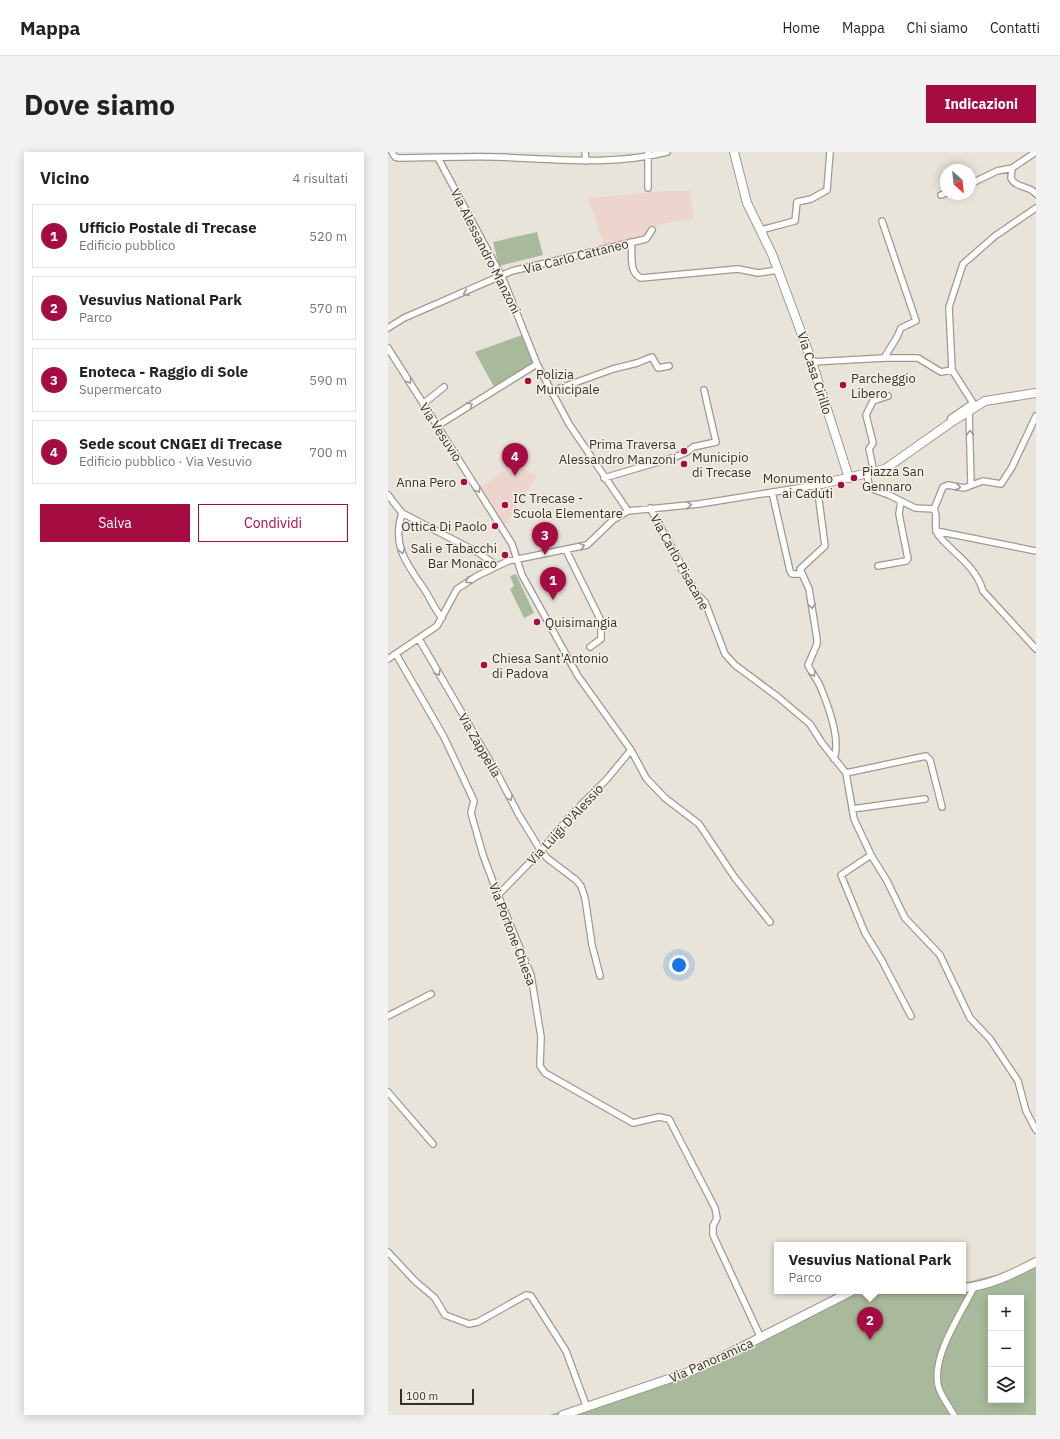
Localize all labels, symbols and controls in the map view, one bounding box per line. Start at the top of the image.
text: Mappa [20,16,80,40]
text: Home [782,19,820,37]
text: Mappa [842,19,885,37]
text: Chi siamo [907,19,968,37]
text: Contatti [990,19,1040,37]
button: Indicazioni [926,85,1036,123]
text: Dove siamo [24,86,175,123]
north arrow [940,164,976,200]
text: Vicino [40,167,89,189]
text: 4 risultati [293,170,348,187]
street label: Via Alessandro Manzoni [447,186,525,317]
text: Ufficio Postale di Trecase [79,218,257,237]
text: 1 [50,228,58,245]
text: 520 m [309,228,347,245]
street label: Via Carlo Cattaneo [522,235,630,278]
text: Edificio pubblico [79,237,175,254]
one-way arrow [462,288,470,296]
text: Vesuvius National Park [79,290,242,309]
text: 2 [50,300,58,317]
text: 570 m [309,300,347,317]
text: Parco [79,309,112,326]
street label: Via Casa Cirillo [793,330,836,417]
text: Enoteca - Raggio di Sole [79,362,248,381]
place label: Polizia Municipale [536,366,600,398]
place label: Parcheggio Libero [851,370,916,402]
text: 3 [50,372,58,389]
text: 590 m [309,372,347,389]
marker: Polizia Municipale [523,376,533,386]
one-way arrow [404,377,411,384]
marker: Parcheggio Libero [838,380,848,390]
text: Supermercato [79,381,162,398]
street label: Via Vesuvio [415,400,466,465]
one-way arrow [466,403,473,410]
one-way arrow [966,430,974,436]
text: Sede scout CNGEI di Trecase [79,434,282,453]
place label: Prima Traversa Alessandro Manzoni [559,436,676,468]
pin: 4 [502,443,528,476]
text: 4 [50,444,58,461]
text: 700 m [309,444,347,461]
marker: Prima Traversa Alessandro Manzoni [679,446,689,456]
place label: Municipio di Trecase [692,449,752,481]
text: Edificio pubblico · Via Vesuvio [79,453,252,470]
marker: Municipio di Trecase [679,459,689,469]
place label: Piazza San Gennaro [862,463,924,495]
place label: Monumento ai Caduti [763,470,833,502]
marker: Piazza San Gennaro [849,473,859,483]
place label: Anna Pero [396,474,456,491]
marker: Anna Pero [459,477,469,487]
marker: Monumento ai Caduti [836,480,846,490]
one-way arrow [955,482,961,491]
one-way arrow [474,486,481,493]
place label: IC Trecase - Scuola Elementare [513,490,623,522]
marker: IC Trecase - Scuola Elementare [500,500,510,510]
one-way arrow [686,501,692,510]
button: Salva [40,504,190,542]
button: Condividi [198,504,348,542]
street label: Via Carlo Pisacane [646,511,713,613]
place label: Ottica Di Paolo [401,518,487,535]
marker: Ottica Di Paolo [490,521,500,531]
pin: 3 [532,522,558,555]
place label: Sali e Tabacchi Bar Monaco [411,540,497,572]
one-way arrow [578,542,585,551]
one-way arrow [397,547,406,554]
marker: Sali e Tabacchi Bar Monaco [500,550,510,560]
pin: 1 [540,567,566,600]
one-way arrow [465,577,472,584]
one-way arrow [807,603,815,609]
place label: Quisimangia [545,614,617,631]
marker: Quisimangia [532,617,542,627]
place label: Chiesa Sant'Antonio di Padova [492,650,609,682]
marker: Chiesa Sant'Antonio di Padova [479,660,489,670]
one-way arrow [433,669,440,676]
one-way arrow [808,670,816,677]
street label: Via Zappella [454,710,505,781]
street label: Via Luigi D'Alessio [523,780,607,868]
one-way arrow [505,794,512,801]
street label: Via Portone Chiesa [485,880,540,988]
your location [669,955,689,975]
popup [774,1242,966,1294]
text: Vesuvius National Park [789,1250,951,1269]
text: Parco [789,1269,822,1286]
map controls [988,1295,1024,1403]
button: + [988,1295,1024,1331]
pin: 2 [857,1307,883,1340]
button: − [988,1331,1024,1367]
street label: Via Panoramica [667,1334,756,1387]
button: layers [988,1367,1024,1403]
scale bar [400,1387,474,1406]
text: 100 m [406,1389,438,1403]

